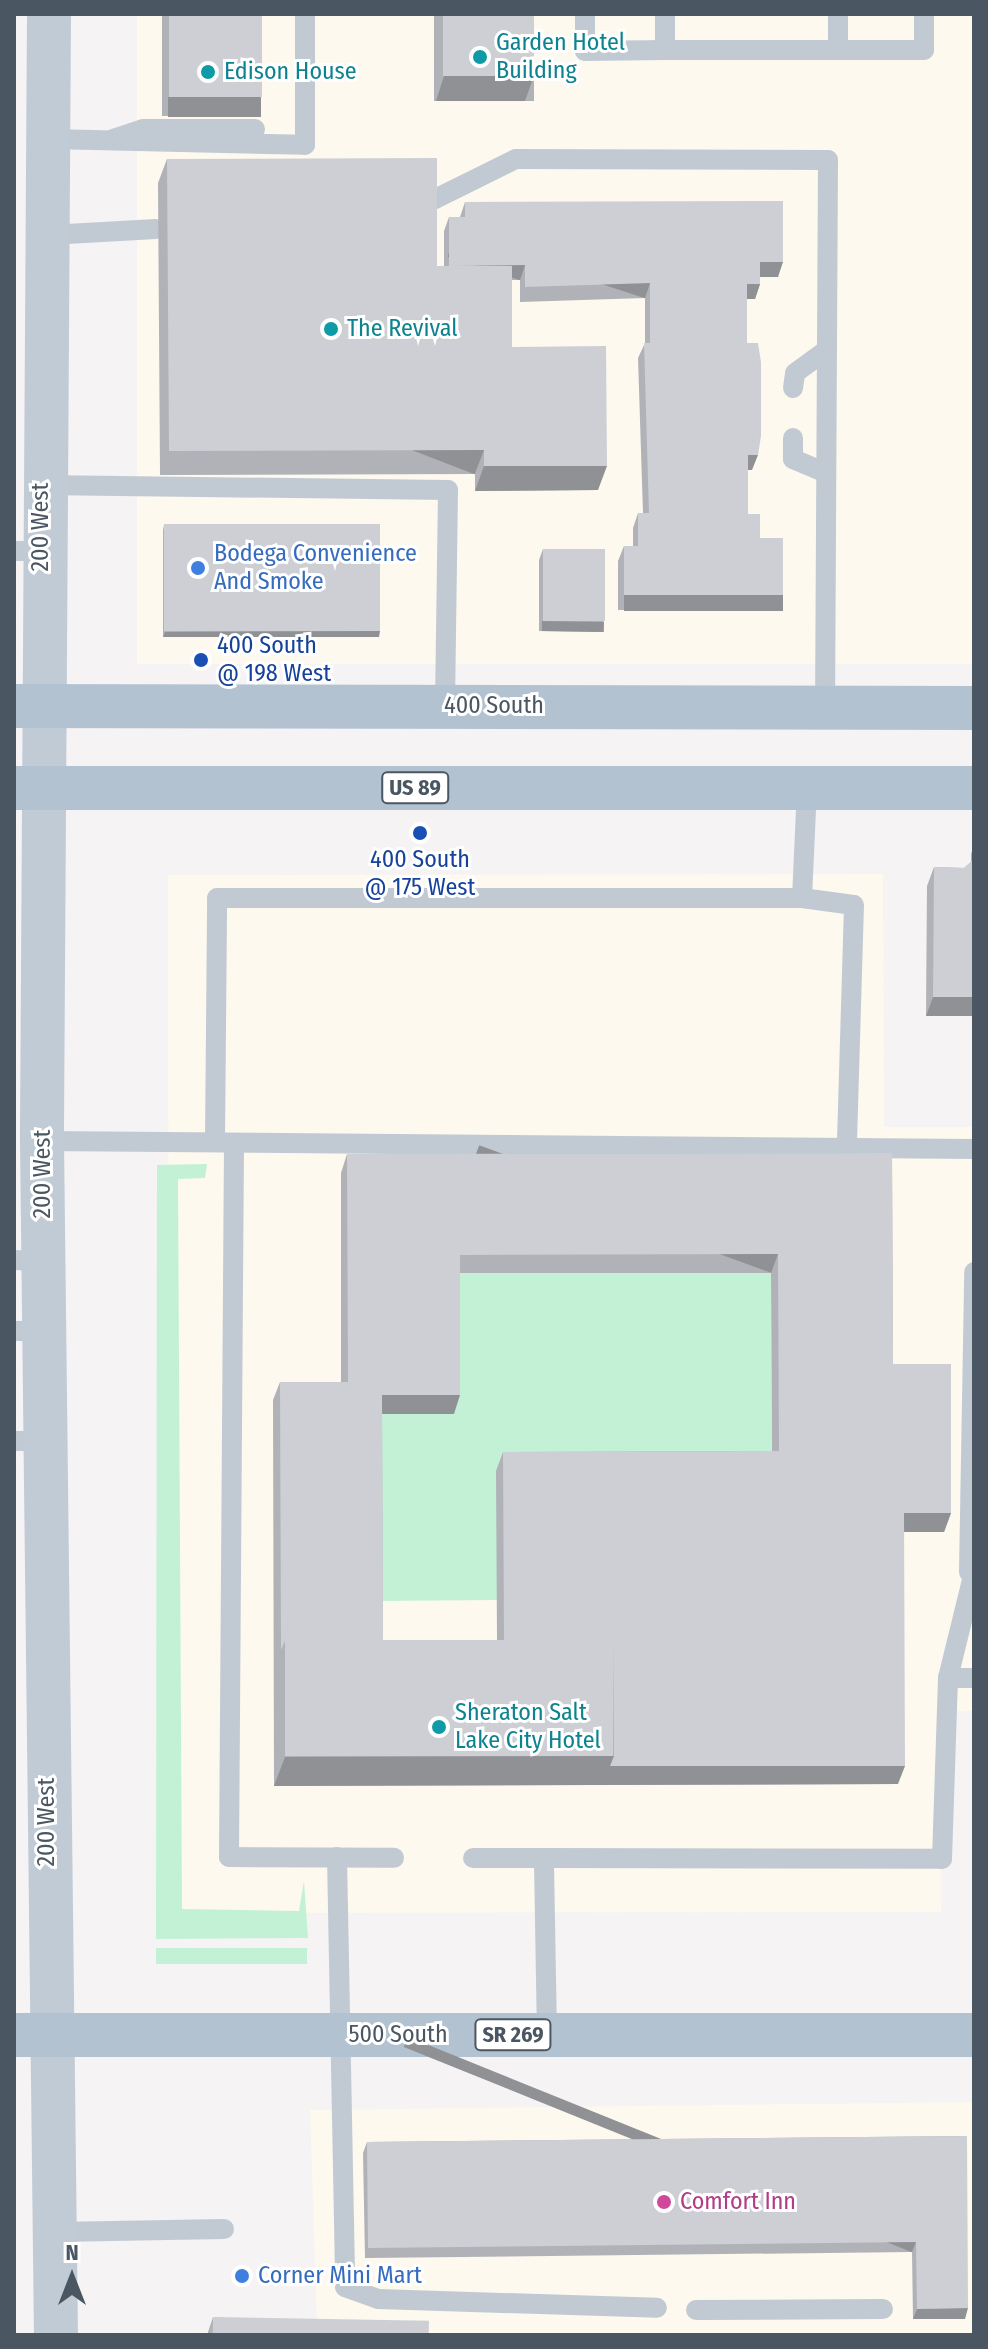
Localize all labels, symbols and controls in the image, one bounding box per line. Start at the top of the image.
place label: Garden Hotel Building [496,29,625,85]
marker: Garden Hotel Building [471,48,489,66]
place label: Edison House [224,58,357,86]
marker: Edison House [199,63,217,81]
place label: The Revival [347,315,458,343]
marker: The Revival [322,320,340,338]
street label: 200 West [27,483,55,571]
place label: Bodega Convenience And Smoke [214,540,417,596]
marker: Bodega Convenience And Smoke [189,559,207,577]
place label: 400 South @ 198 West [217,632,331,688]
marker: 400 South @ 198 West [192,651,210,669]
street label: 400 South [444,692,544,720]
road number: US 89 [381,770,449,806]
marker: 400 South @ 175 West [411,824,429,842]
place label: 400 South @ 175 West [365,846,475,902]
street label: 200 West [29,1130,57,1218]
place label: Sheraton Salt Lake City Hotel [455,1699,601,1755]
marker: Sheraton Salt Lake City Hotel [430,1718,448,1736]
street label: 200 West [33,1778,61,1866]
road number: SR 269 [473,2017,553,2053]
street label: 500 South [348,2021,448,2049]
place label: Comfort Inn [680,2188,796,2216]
marker: Comfort Inn [655,2193,673,2211]
north arrow [32,2237,112,2317]
text: N [65,2239,79,2266]
place label: Corner Mini Mart [258,2262,422,2290]
marker: Corner Mini Mart [233,2267,251,2285]

